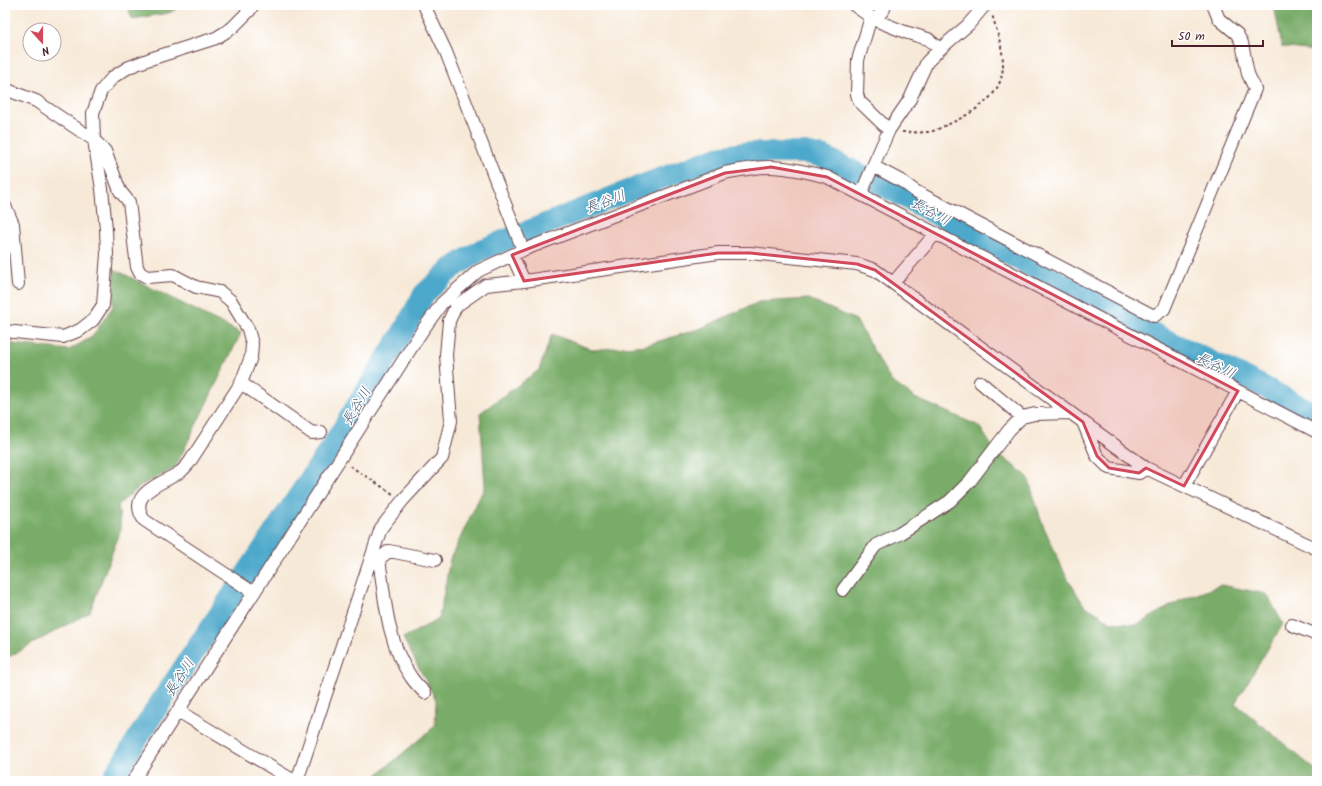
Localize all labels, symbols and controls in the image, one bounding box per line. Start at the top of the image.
north arrow [22,22,62,62]
scale bar [1172,22,1263,48]
text: 50 m [1178,27,1205,46]
text: N [39,41,52,60]
water label: 長谷川 [582,184,629,220]
water label: 長谷川 [907,192,954,232]
water label: 長谷川 [1192,347,1239,385]
water label: 長谷川 [337,383,377,430]
water label: 長谷川 [159,654,201,701]

